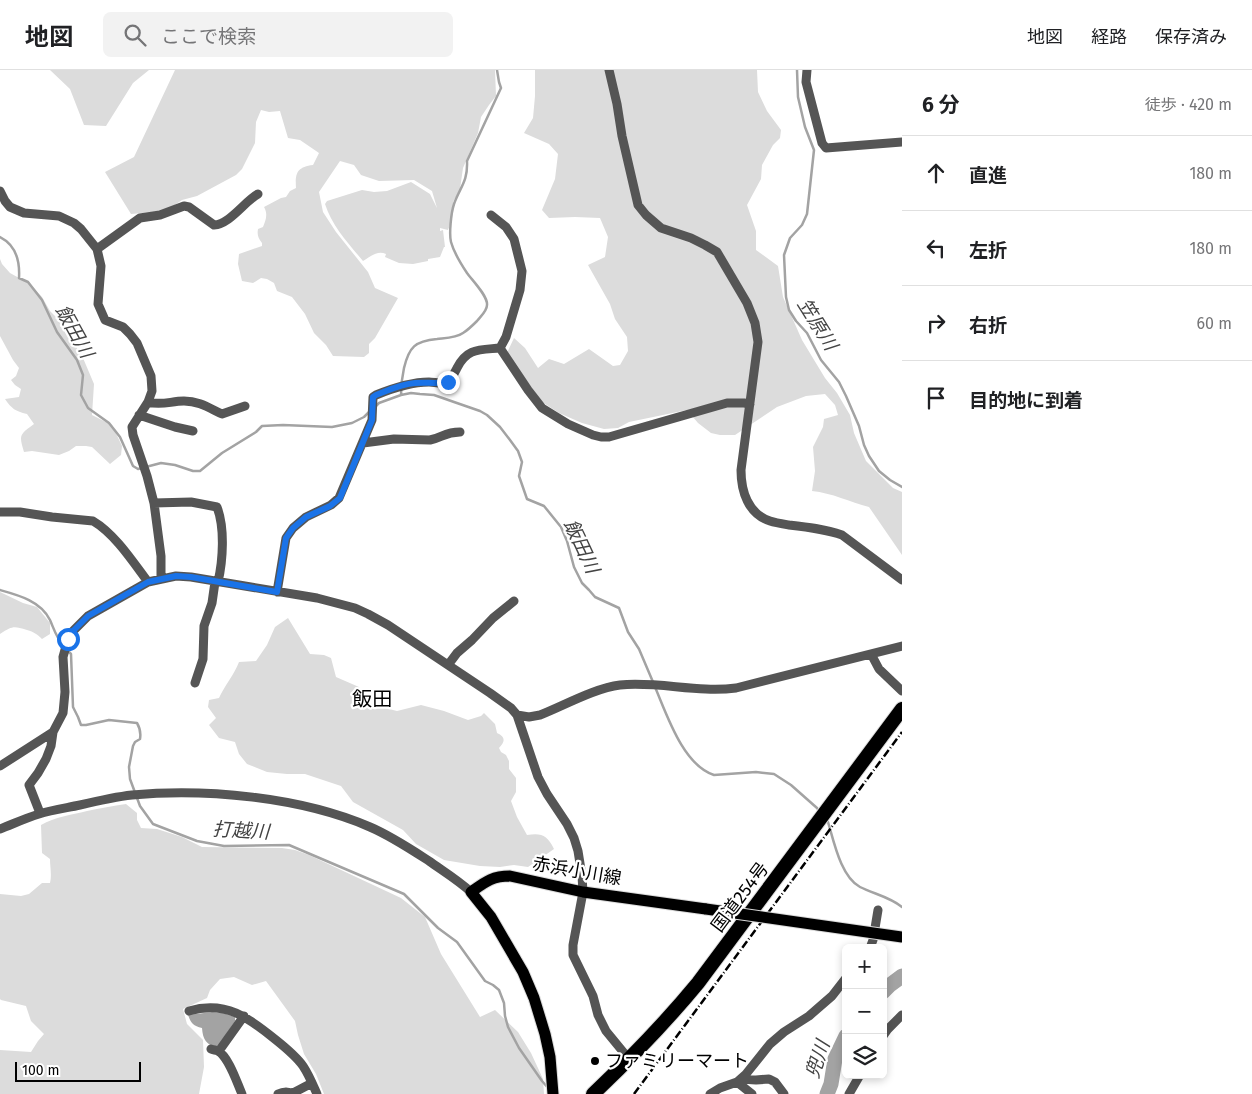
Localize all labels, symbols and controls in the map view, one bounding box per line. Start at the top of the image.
search box [103,12,453,57]
icon: search [121,21,149,49]
text: 地図 [25,23,73,51]
text: ここで検索 [161,25,256,48]
text: 地図 [1027,26,1063,48]
text: 経路 [1091,26,1127,48]
text: 保存済み [1155,26,1227,48]
text: 6 分 [922,92,960,118]
text: 徒歩 · 420 m [1145,95,1232,114]
icon: ahead [922,159,950,187]
text: 直進 [969,164,1007,187]
text: 180 m [1189,164,1232,183]
icon: left [922,234,950,262]
text: 左折 [969,239,1007,262]
text: 180 m [1189,239,1232,258]
water label: 笠原川 [793,294,843,356]
water label: 飯田川 [51,301,99,363]
icon: right [922,309,950,337]
text: 右折 [969,314,1007,337]
text: 60 m [1197,314,1232,333]
route end [437,371,460,394]
icon: arrive [922,384,950,412]
text: 目的地に到着 [969,389,1083,412]
water label: 飯田川 [559,516,605,579]
route start [57,628,80,651]
district label: 飯田 [352,687,392,711]
water label: 打越川 [212,818,272,844]
street label: 赤浜小川線 [531,852,623,890]
street label: 国道254号 [707,858,773,936]
map controls [842,944,887,1079]
button: + [842,944,887,989]
button: − [842,989,887,1034]
button: layers [842,1034,887,1079]
water label: 兜川 [801,1036,835,1081]
place label: ファミリーマート [605,1050,749,1072]
marker: ファミリーマート [589,1055,601,1067]
scale bar [15,1059,141,1082]
text: 100 m [22,1062,59,1079]

